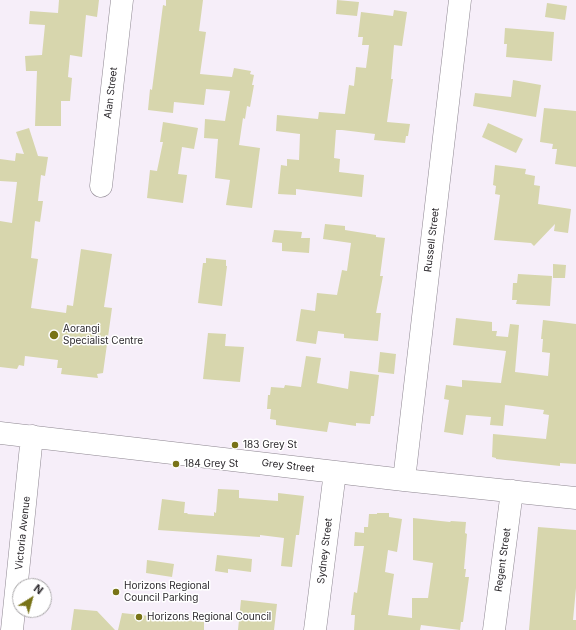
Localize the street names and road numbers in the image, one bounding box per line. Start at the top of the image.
street label: Alan Street [102,67,120,119]
street label: Russell Street [422,207,442,273]
street label: Grey Street [261,457,315,475]
street label: Victoria Avenue [13,496,33,570]
street label: Sydney Street [315,517,335,585]
street label: Regent Street [493,527,513,593]

